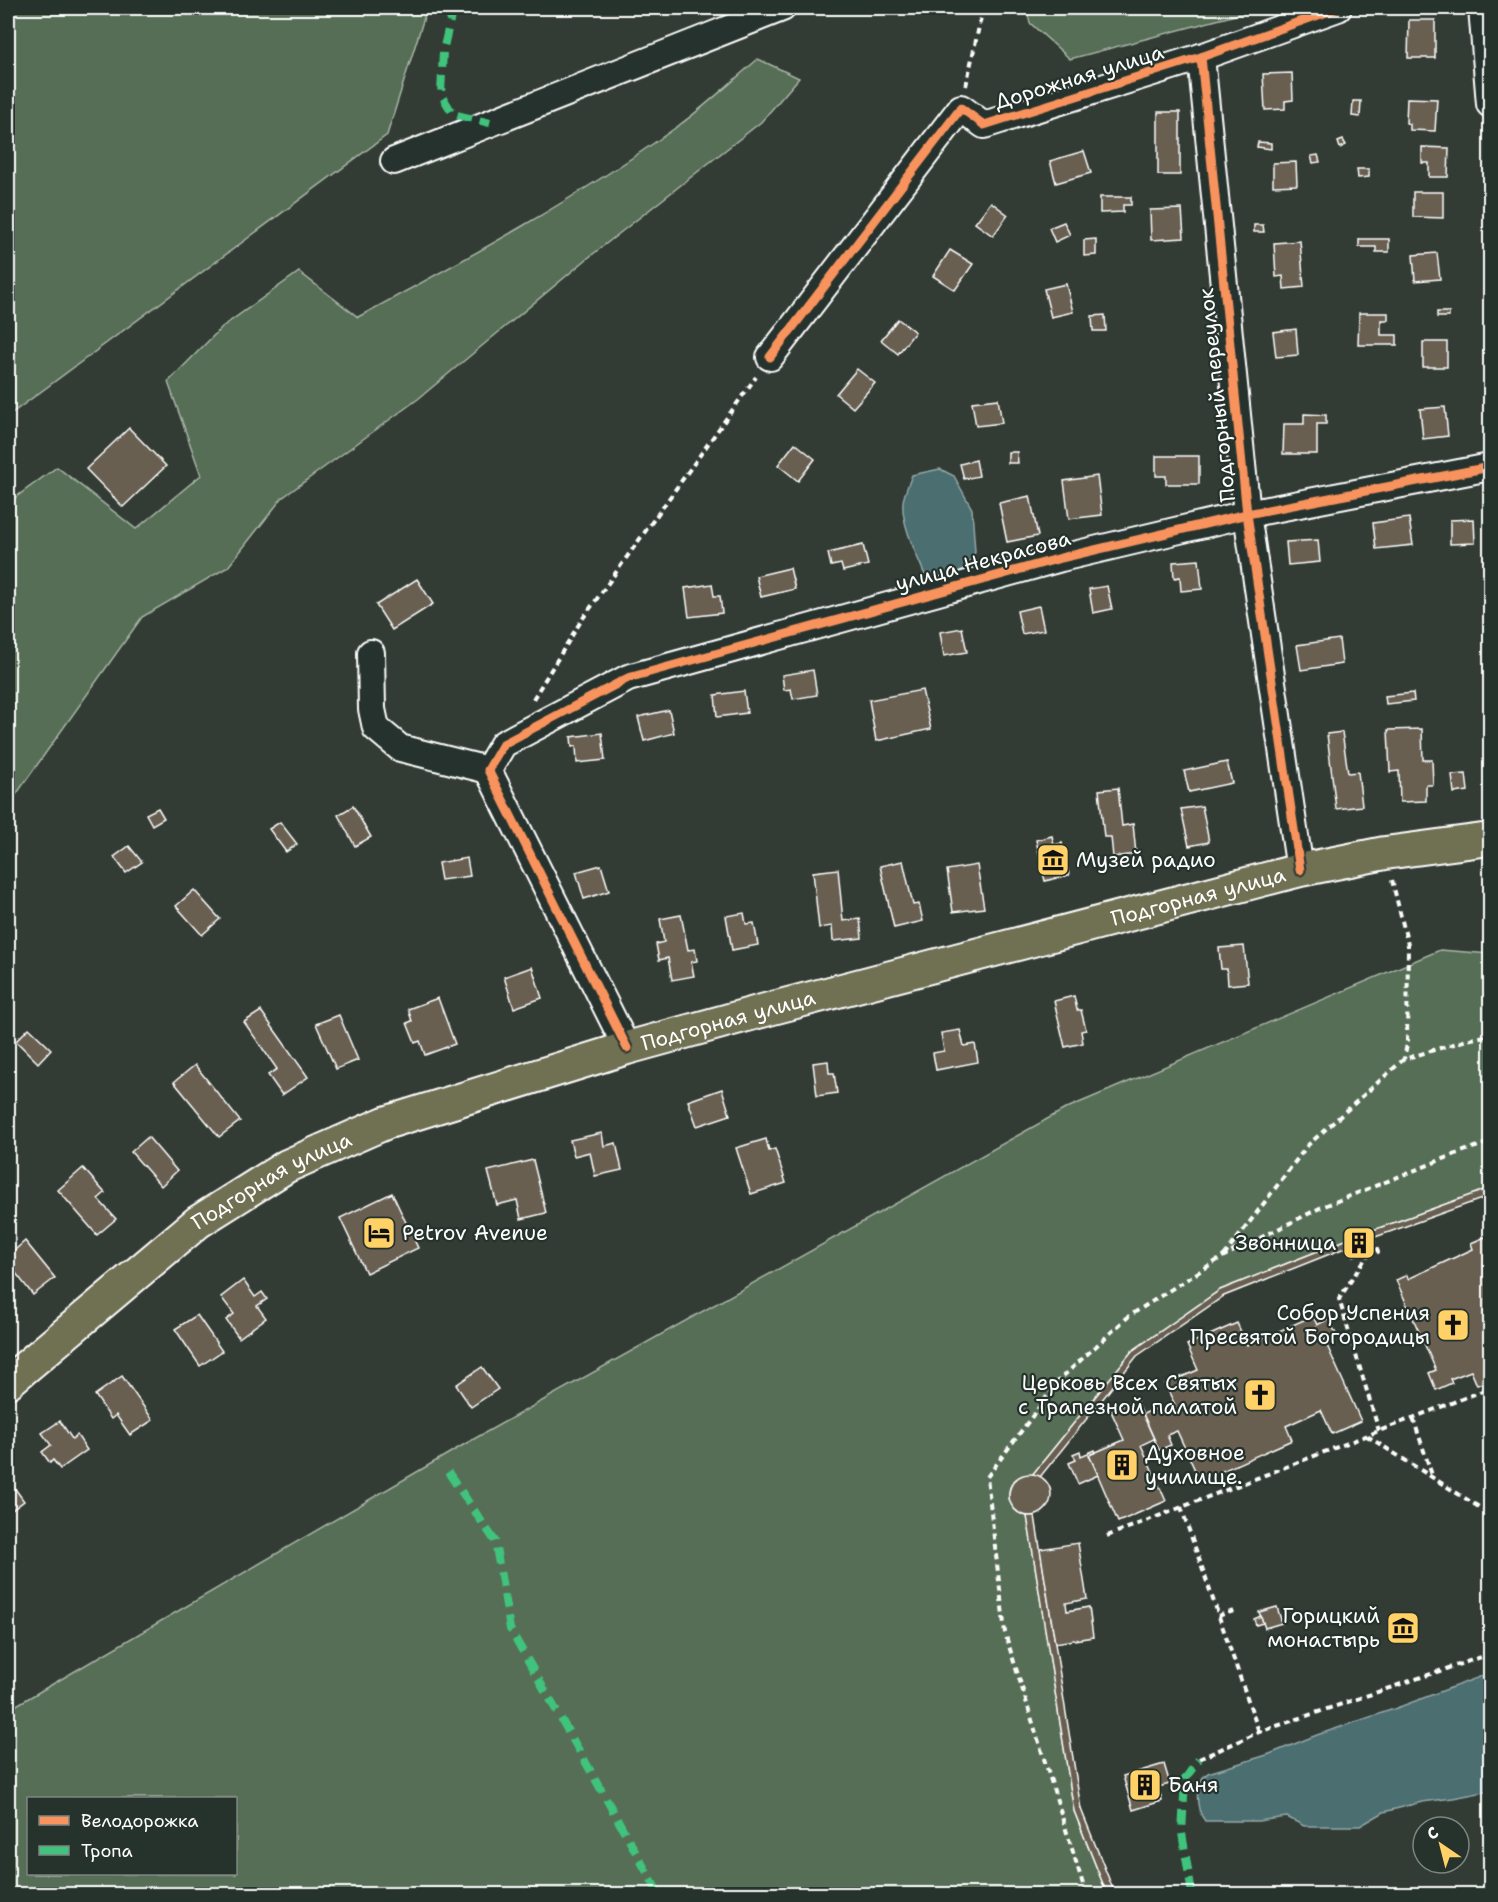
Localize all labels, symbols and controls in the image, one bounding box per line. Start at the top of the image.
street label: Дорожная улица [991,38,1167,116]
street label: Подгорный переулок [1192,287,1242,503]
street label: улица Некрасова [892,524,1074,598]
museum icon: Музей радио [1035,842,1071,878]
place label: Музей радио [1076,846,1216,874]
street label: Подгорная улица [1108,860,1289,933]
street label: Подгорная улица [638,983,818,1057]
street label: Подгорная улица [186,1125,356,1237]
hotel icon: Petrov Avenue [361,1215,397,1251]
place label: Petrov Avenue [402,1219,548,1247]
building icon: Звонница [1341,1225,1377,1261]
place label: Звонница [1235,1229,1336,1257]
place label: Собор Успения Пресвятой Богородицы [1190,1299,1430,1351]
church icon: Собор Успения Пресвятой Богородицы [1435,1307,1471,1343]
place label: Церковь Всех Святых с Трапезной палатой [1018,1369,1237,1421]
church icon: Церковь Всех Святых с Трапезной палатой [1242,1377,1278,1413]
place label: Духовное училище. [1145,1439,1245,1491]
building icon: Духовное училище. [1104,1447,1140,1483]
place label: Горицкий монастырь [1267,1602,1380,1654]
museum icon: Горицкий монастырь [1385,1610,1421,1646]
building icon: Баня [1127,1767,1163,1803]
place label: Баня [1168,1771,1218,1799]
legend [27,1797,237,1875]
text: Велодорожка [81,1809,199,1833]
north arrow [1411,1815,1471,1875]
text: С [1423,1822,1443,1845]
text: Тропа [81,1839,133,1863]

